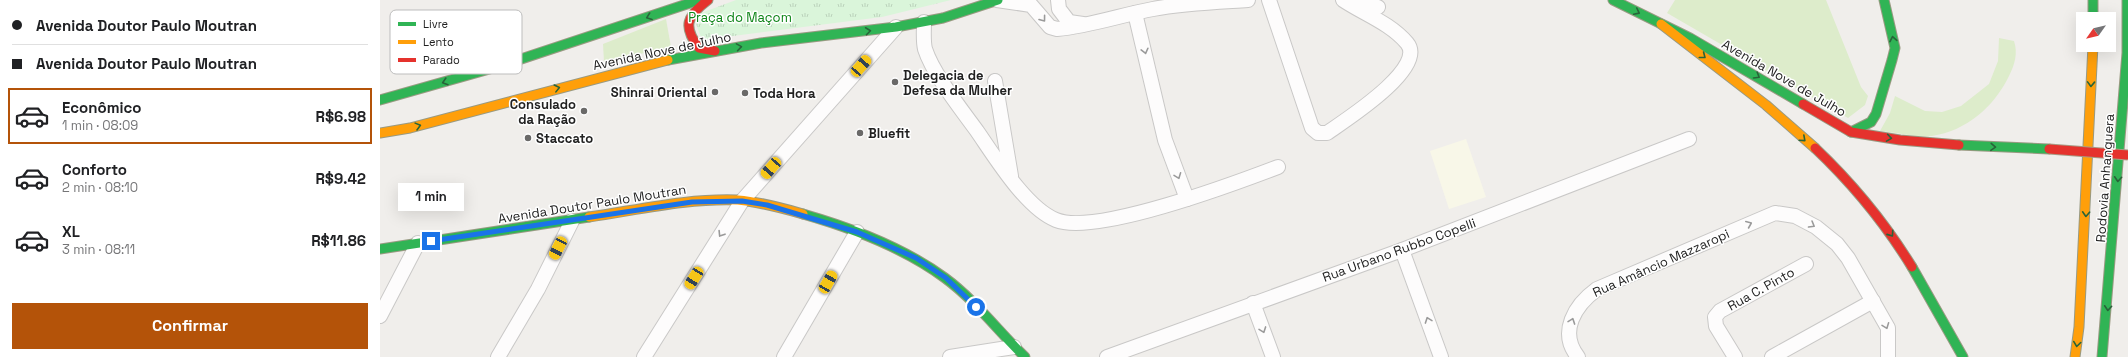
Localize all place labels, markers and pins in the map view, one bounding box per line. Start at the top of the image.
place label: Delegacia de Defesa da Mulher [903,67,1012,99]
marker: Delegacia de Defesa da Mulher [890,77,900,87]
place label: Shinrai Oriental [611,84,707,101]
place label: Toda Hora [753,85,816,102]
marker: Shinrai Oriental [710,87,720,97]
marker: Toda Hora [740,88,750,98]
place label: Consulado da Ração [510,96,576,128]
marker: Consulado da Ração [579,106,589,116]
place label: Bluefit [868,125,910,142]
marker: Bluefit [855,128,865,138]
place label: Staccato [536,130,593,147]
marker: Staccato [523,133,533,143]

